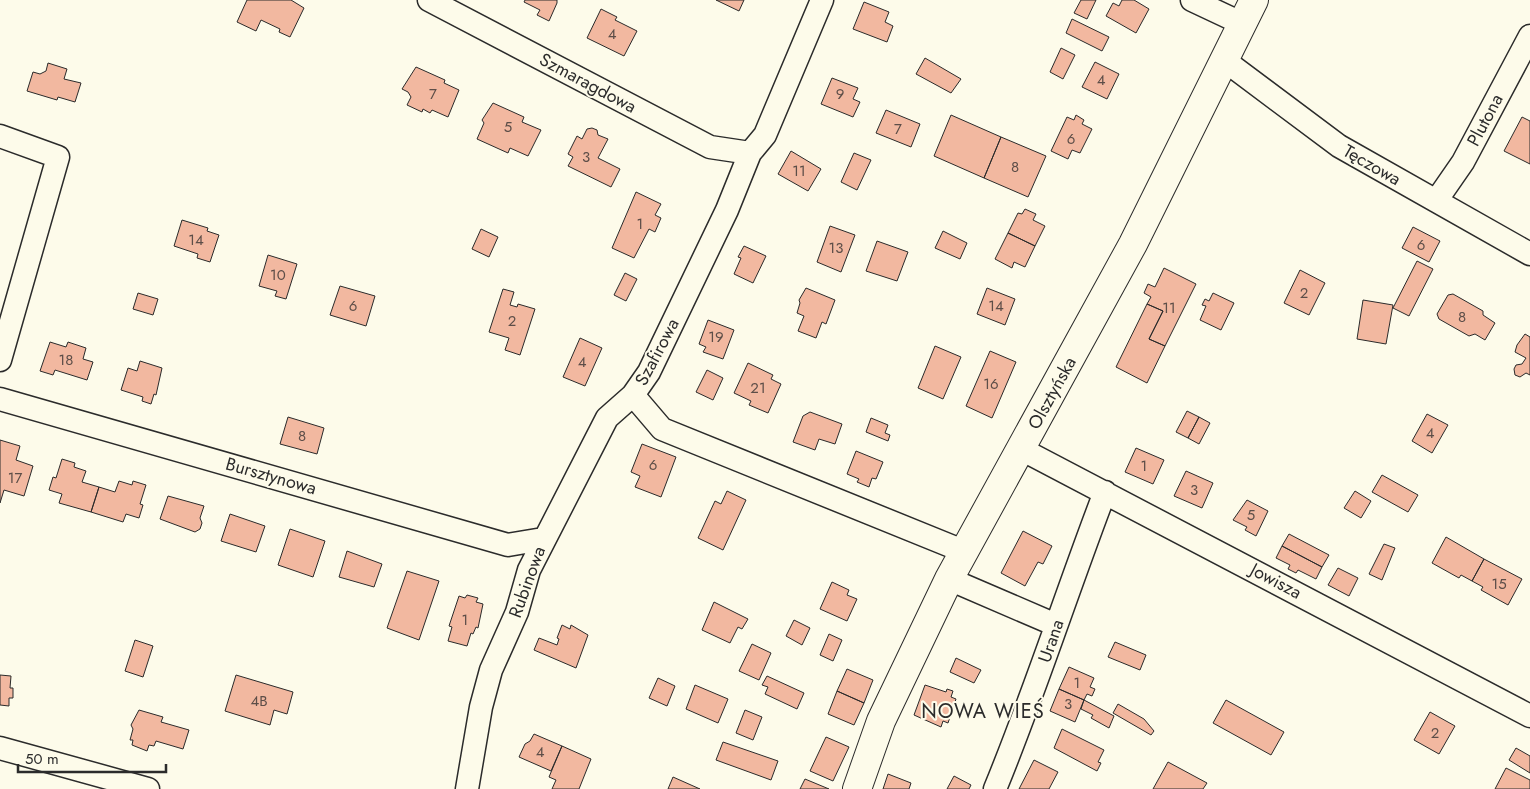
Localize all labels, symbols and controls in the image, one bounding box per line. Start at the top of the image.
house number: 4 [608,23,617,45]
street label: Szmaragdowa [535,46,641,120]
house number: 4 [1097,69,1106,91]
house number: 7 [429,83,437,105]
house number: 9 [836,83,844,105]
street label: Plutona [1460,89,1510,151]
house number: 5 [504,116,512,138]
house number: 7 [894,118,902,140]
house number: 6 [1067,128,1075,150]
street label: Tęczowa [1338,138,1406,192]
house number: 3 [582,146,590,168]
house number: 8 [1011,156,1019,178]
house number: 11 [792,160,806,182]
house number: 1 [637,213,643,235]
house number: 14 [188,229,204,251]
house number: 6 [1417,234,1425,256]
house number: 13 [829,237,843,259]
house number: 10 [270,264,286,286]
house number: 2 [1300,282,1308,304]
house number: 6 [349,295,357,317]
house number: 14 [988,295,1004,317]
house number: 11 [1162,297,1176,319]
house number: 8 [1458,306,1466,328]
house number: 2 [508,310,516,332]
street label: Szafirowa [628,314,686,390]
house number: 19 [708,326,724,348]
house number: 18 [59,349,73,371]
house number: 4 [578,351,587,373]
street label: Olsztyńska [1021,352,1083,434]
house number: 16 [983,373,999,395]
house number: 21 [750,377,766,399]
house number: 4 [1426,422,1435,444]
house number: 8 [298,425,306,447]
street label: Bursztynowa [223,451,319,501]
house number: 6 [649,454,657,476]
house number: 1 [1141,455,1147,477]
house number: 17 [8,467,22,489]
house number: 3 [1190,479,1198,501]
house number: 5 [1247,504,1255,526]
street label: Rubinowa [502,543,552,621]
street label: Jowisza [1244,556,1306,605]
house number: 15 [1491,573,1507,595]
house number: 1 [462,609,468,631]
street label: Urana [1032,616,1070,666]
house number: 1 [1074,672,1080,694]
house number: 4B [250,690,268,712]
house number: 3 [1064,693,1072,715]
district label: NOWA WIEŚ [921,697,1045,726]
house number: 2 [1431,722,1439,744]
house number: 4 [536,741,545,763]
scale bar [18,742,165,774]
text: 50 m [25,748,59,770]

